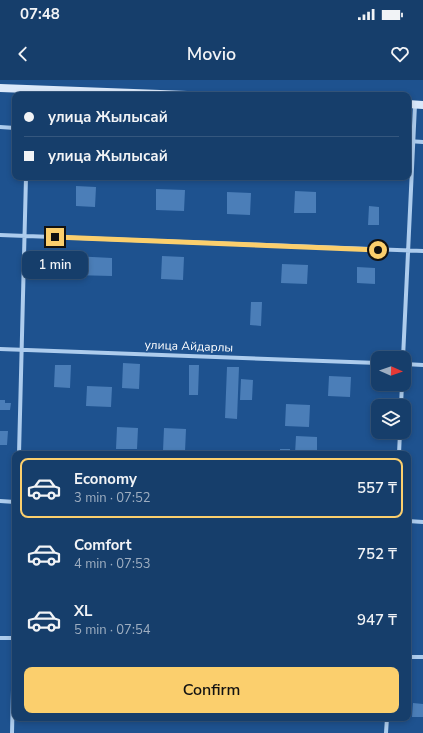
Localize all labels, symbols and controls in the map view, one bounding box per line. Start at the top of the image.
text: 07:48 [20,4,60,24]
text: Movio [187,42,236,66]
icon: back [12,43,34,65]
icon: heart [389,43,411,65]
text: улица Жылысай [48,107,168,127]
text: улица Жылысай [48,146,168,166]
route end [46,228,64,246]
route start [369,241,387,259]
callout: 1 min [22,251,88,279]
text: 1 min [38,256,72,274]
street label: улица Айдарлы [144,336,234,356]
north arrow [371,351,411,391]
map controls [371,351,411,439]
button: layers [371,399,411,439]
text: Economy [74,469,137,489]
icon: car [26,470,62,506]
text: 557 ₸ [357,478,397,498]
text: 3 min · 07:52 [74,489,150,507]
text: Comfort [74,535,131,555]
icon: car [26,536,62,572]
text: 752 ₸ [357,544,397,564]
text: 4 min · 07:53 [74,555,150,573]
text: XL [74,601,93,621]
icon: car [26,602,62,638]
text: 947 ₸ [357,610,397,630]
text: 5 min · 07:54 [74,621,150,639]
button: Confirm [24,667,399,713]

